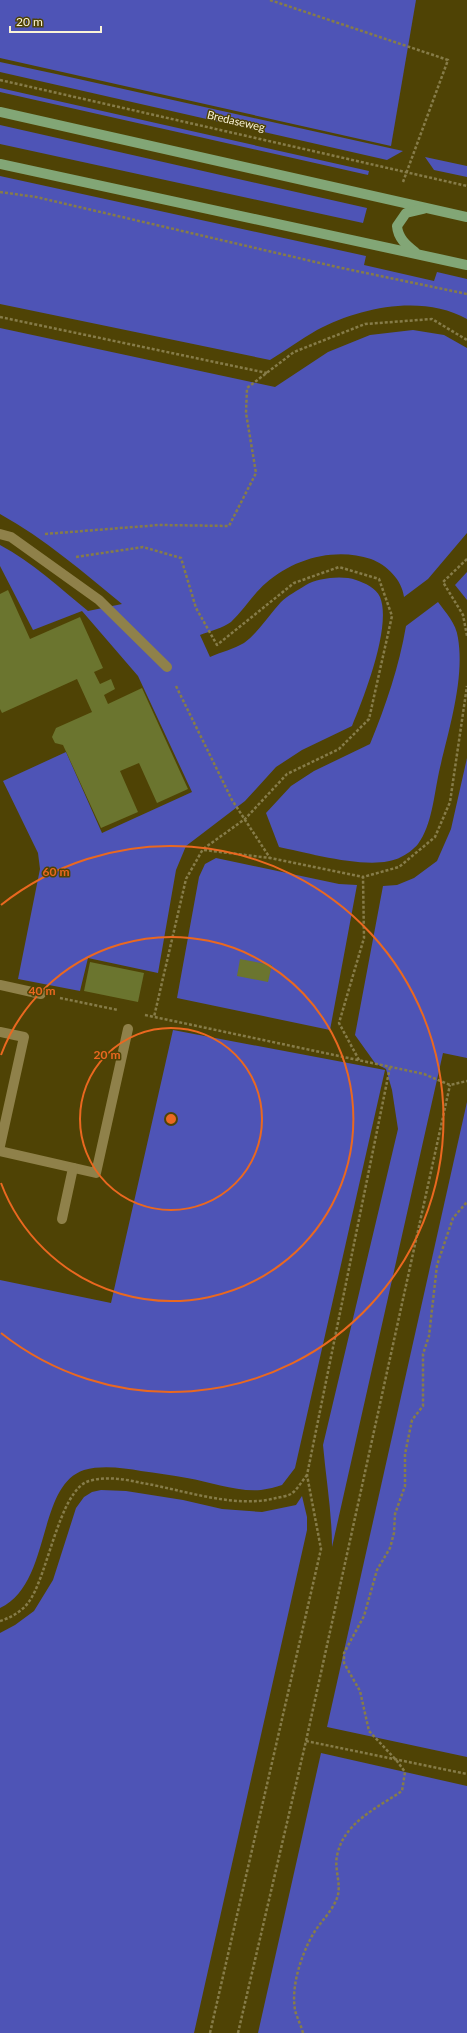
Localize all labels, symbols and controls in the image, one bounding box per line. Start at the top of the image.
scale bar [10,8,101,34]
text: 20 m [16,14,43,29]
street label: Bredaseweg [206,108,266,134]
text: 60 m [43,864,69,879]
text: 40 m [29,983,55,998]
text: 20 m [94,1047,120,1062]
centre of rings [164,1112,178,1126]

